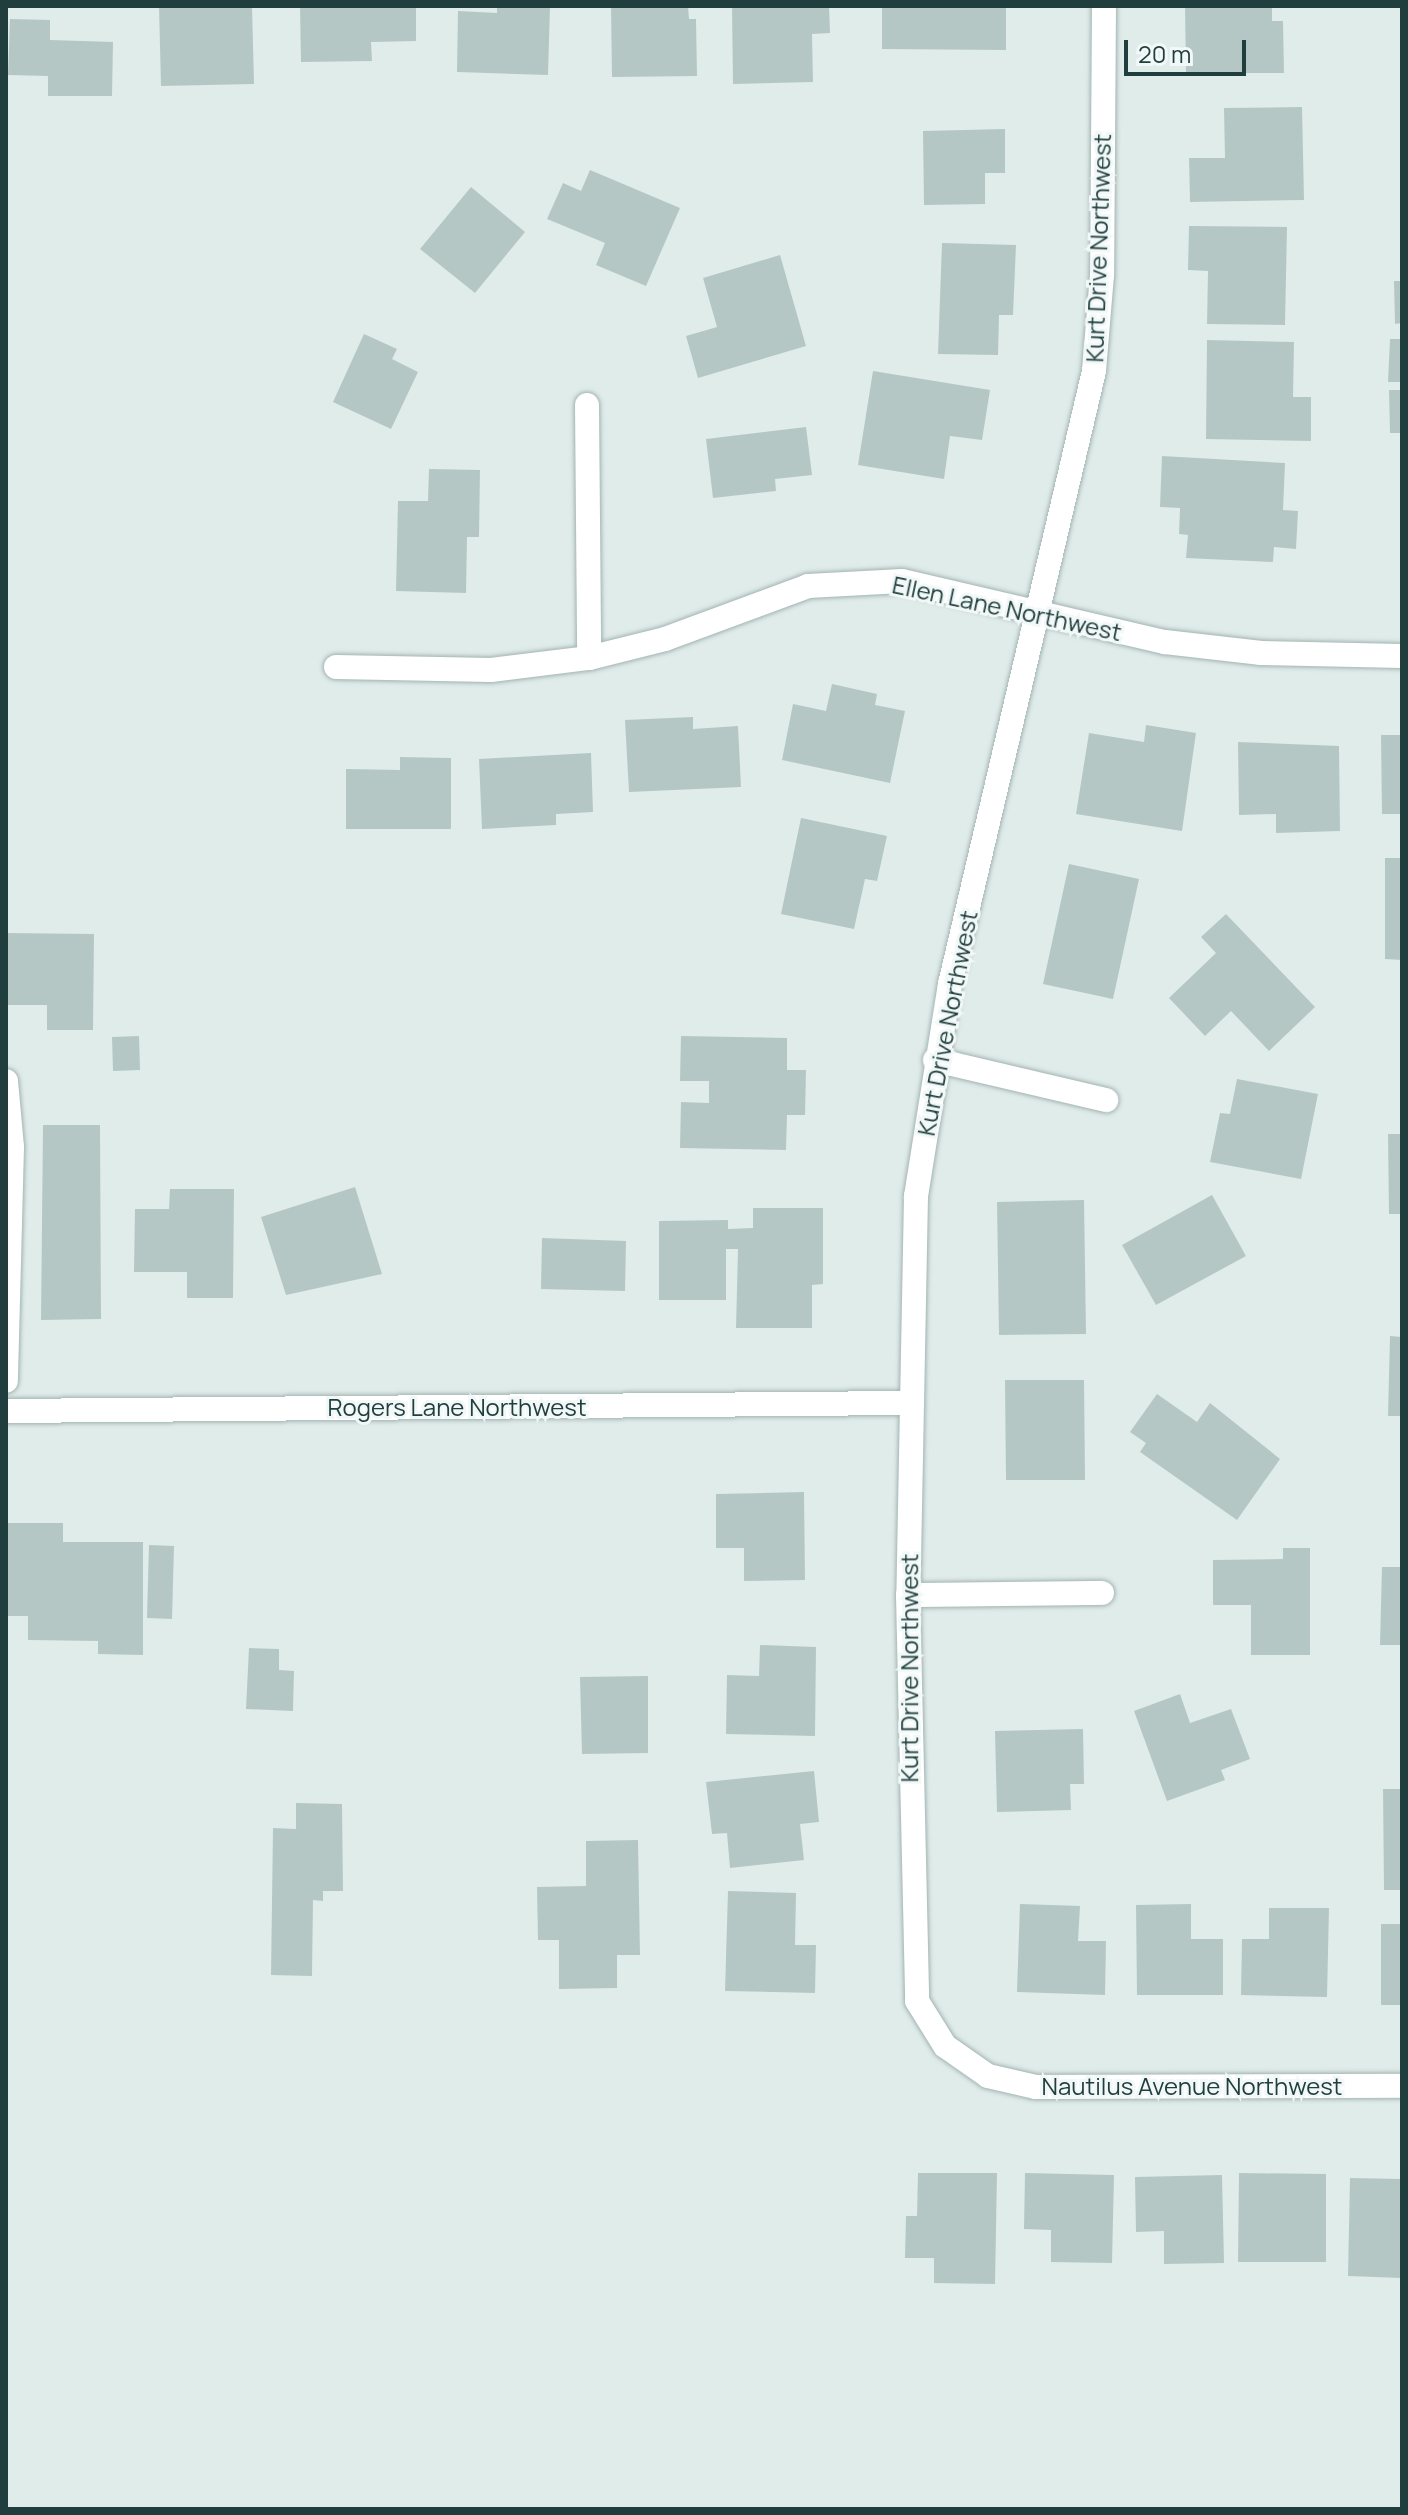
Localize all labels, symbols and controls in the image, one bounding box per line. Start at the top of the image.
scale bar [1128,24,1250,74]
text: 20 m [1138,37,1191,70]
street label: Kurt Drive Northwest [1080,133,1116,363]
street label: Ellen Lane Northwest [890,570,1124,646]
street label: Kurt Drive Northwest [911,908,983,1138]
street label: Rogers Lane Northwest [327,1393,587,1421]
street label: Kurt Drive Northwest [895,1554,923,1782]
street label: Nautilus Avenue Northwest [1042,2072,1342,2100]

